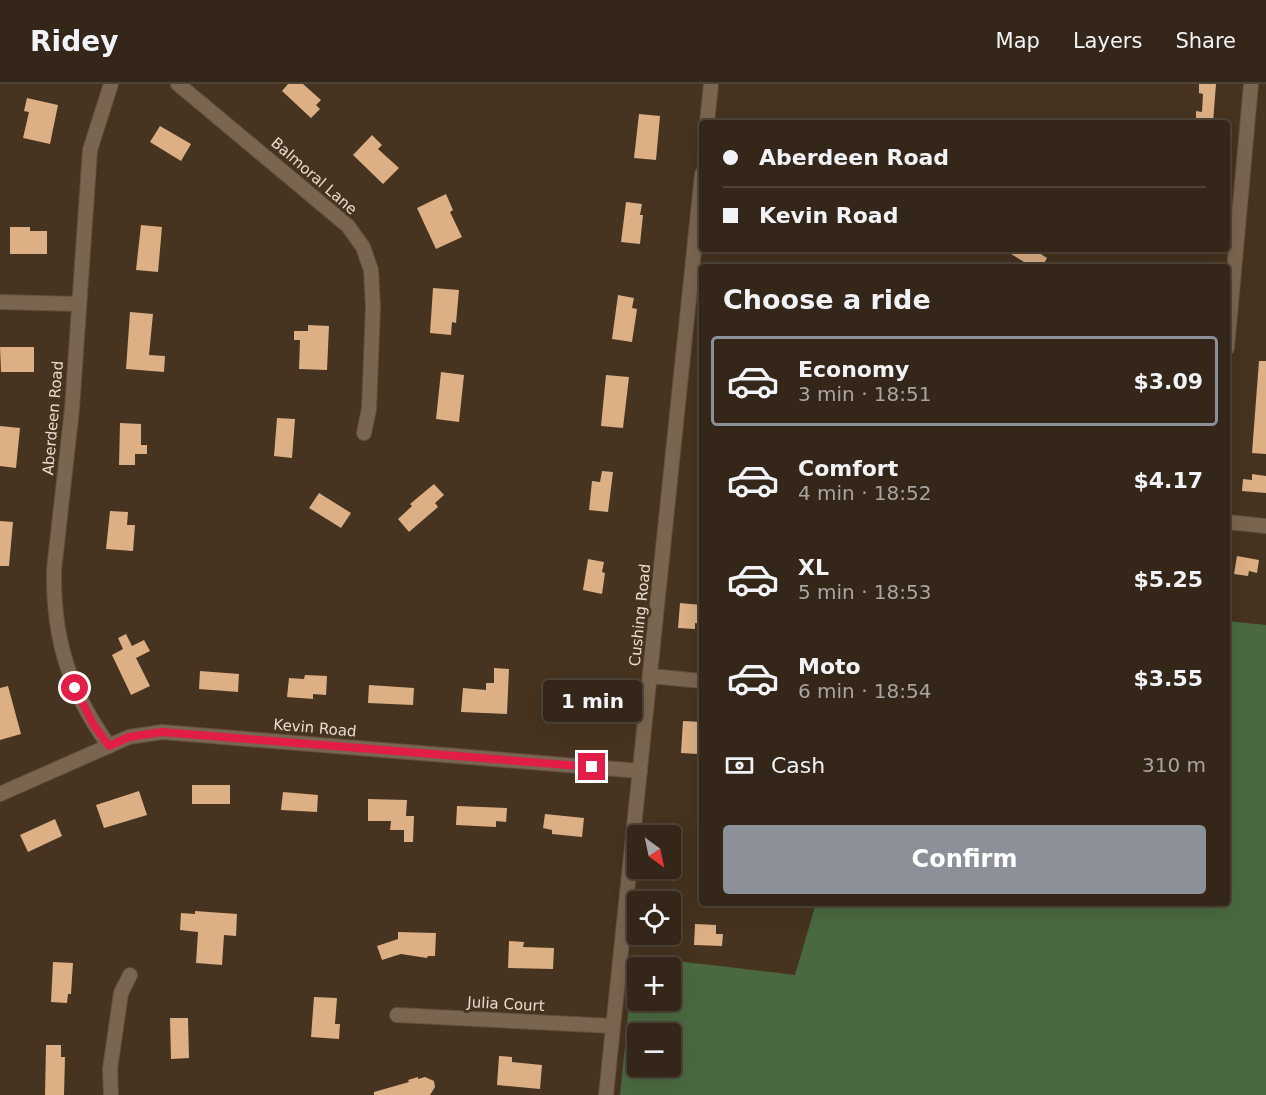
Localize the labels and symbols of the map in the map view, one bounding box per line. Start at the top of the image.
street label: Balmoral Lane [267,134,361,218]
street label: Aberdeen Road [39,360,67,476]
street label: Cushing Road [626,563,654,667]
route start [61,674,88,701]
callout: 1 min [542,680,642,722]
street label: Kevin Road [273,715,357,741]
route end [578,753,605,780]
north arrow [627,825,681,879]
street label: Julia Court [466,993,545,1015]

